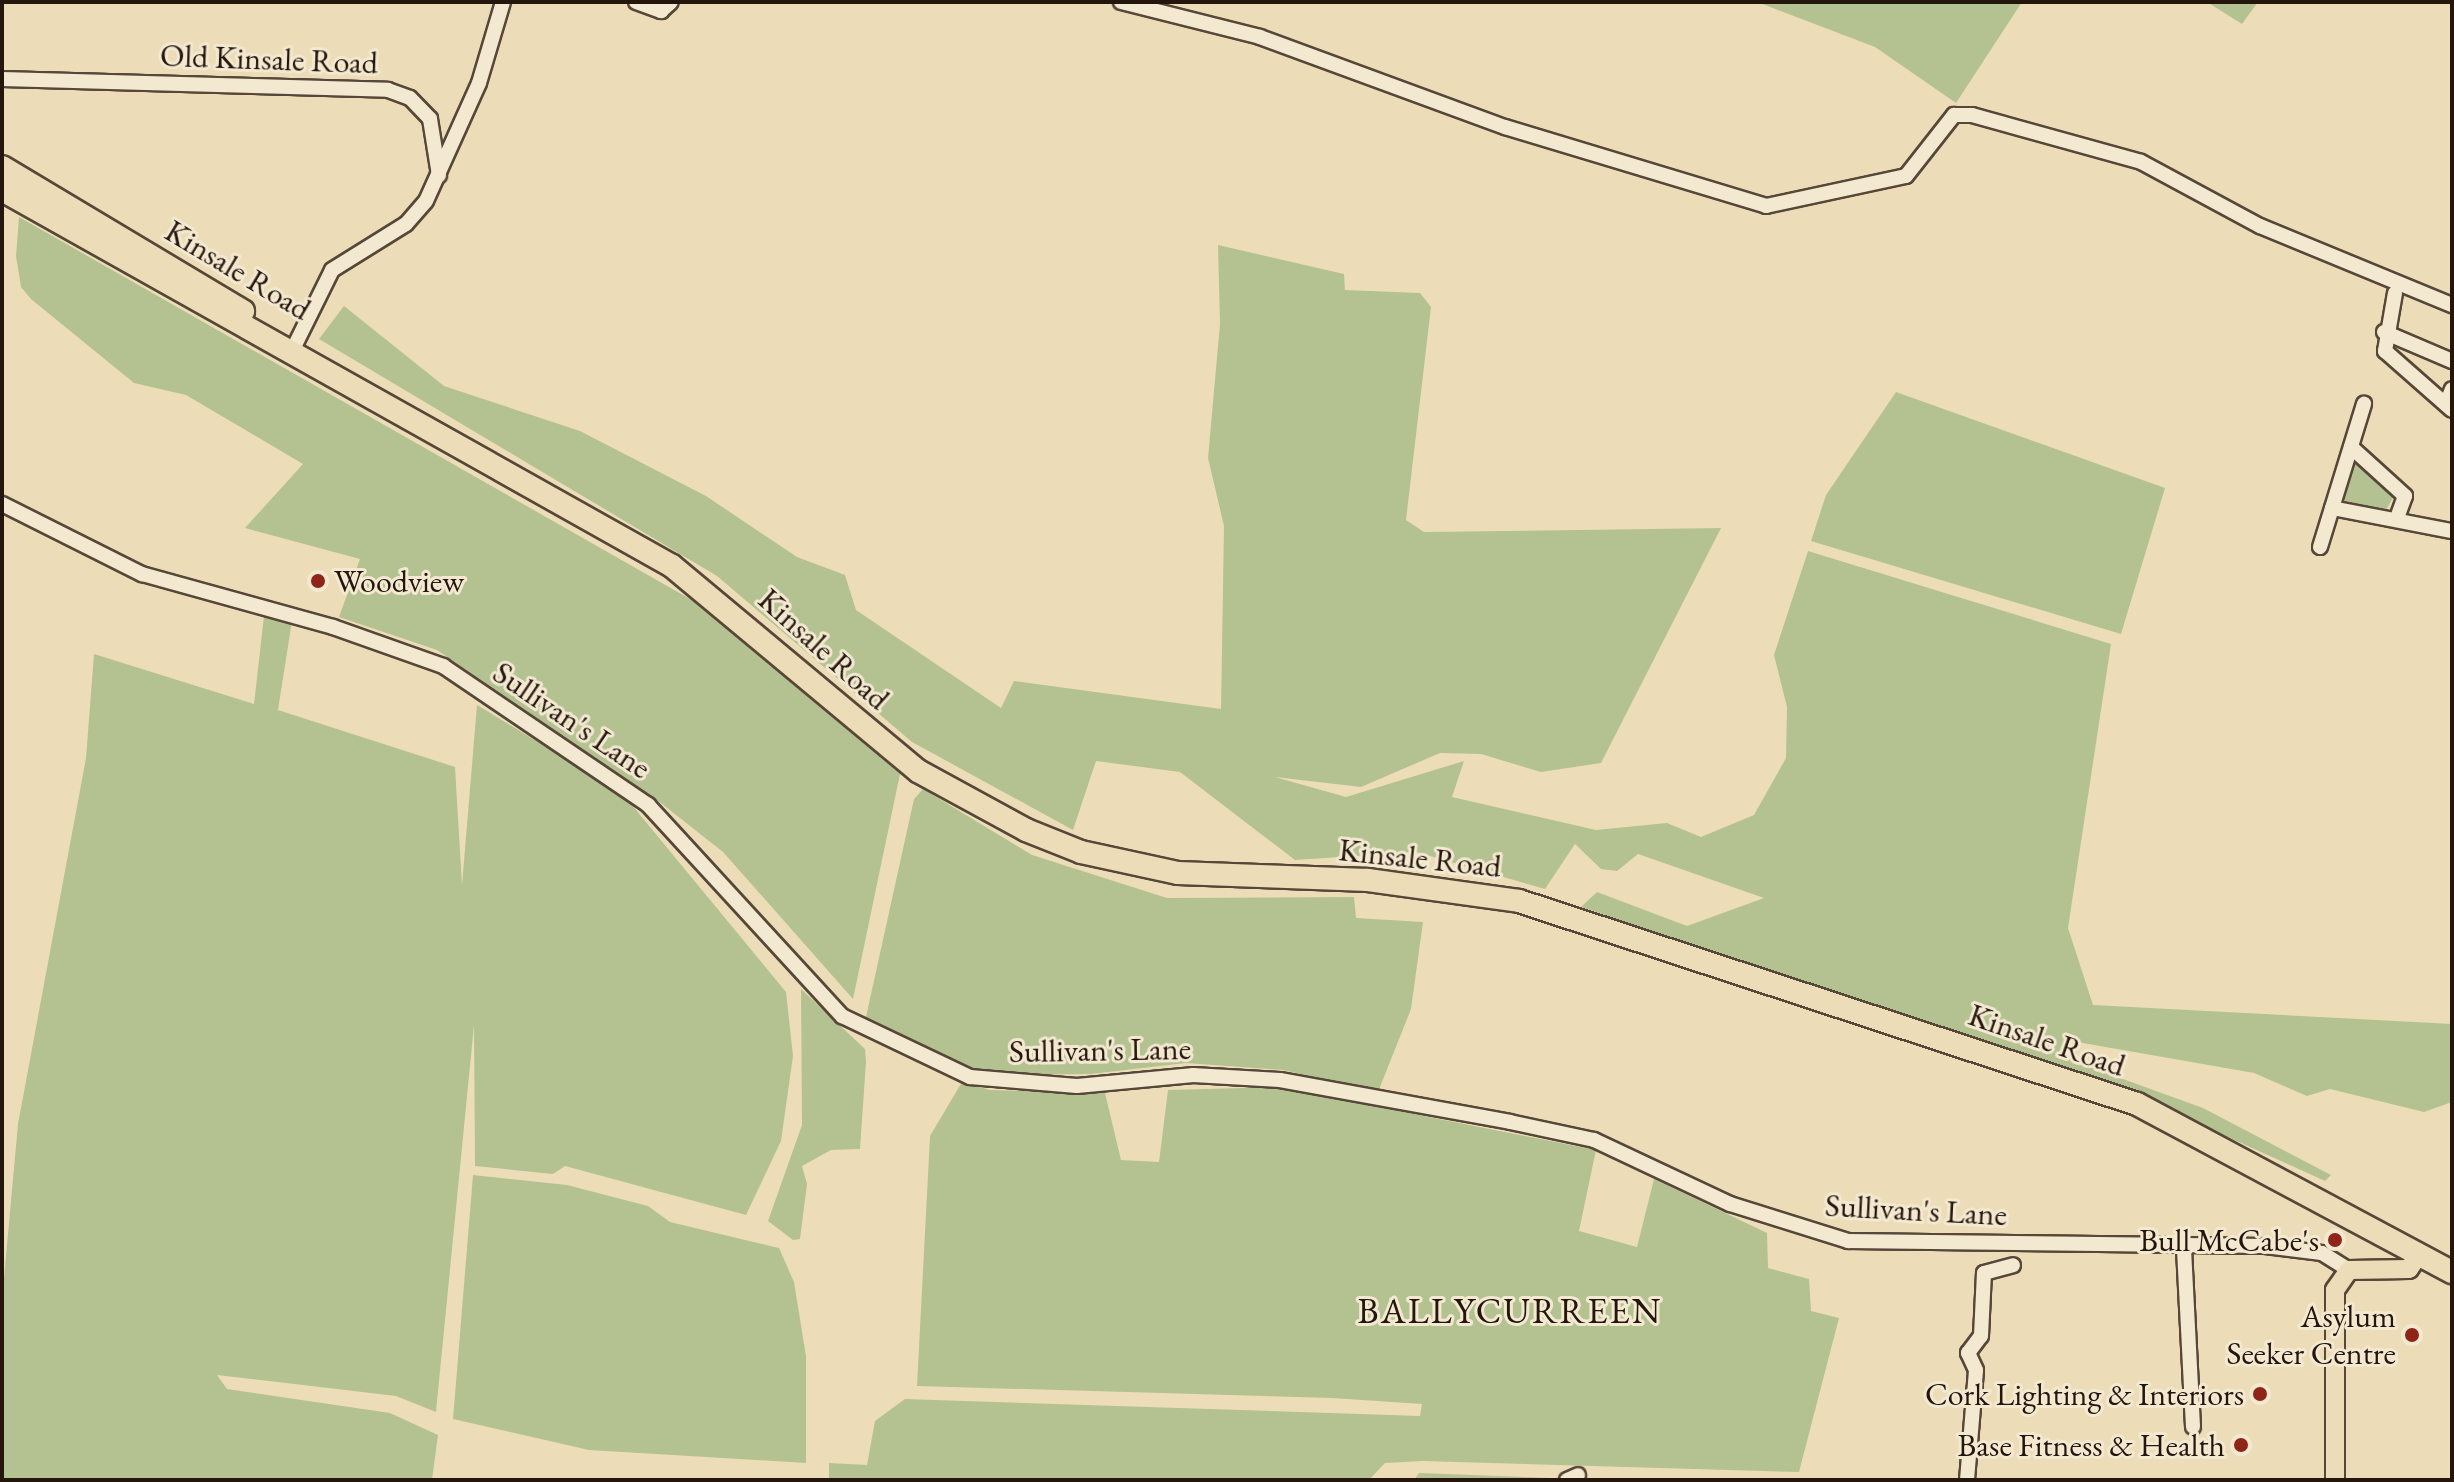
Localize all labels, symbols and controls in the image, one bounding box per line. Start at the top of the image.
street label: Old Kinsale Road [159,36,379,82]
street label: Kinsale Road [158,212,318,328]
place label: Woodview [334,562,464,600]
marker: Woodview [309,572,327,590]
street label: Kinsale Road [751,580,897,718]
street label: Sullivan's Lane [486,653,658,787]
street label: Kinsale Road [1337,830,1503,886]
street label: Kinsale Road [1964,995,2130,1085]
street label: Sullivan's Lane [1009,1029,1191,1071]
street label: Sullivan's Lane [1824,1186,2008,1234]
place label: Bull McCabe's [2139,1221,2319,1259]
marker: Bull McCabe's [2326,1231,2344,1249]
district label: BALLYCURREEN [1358,1289,1662,1333]
place label: Asylum Seeker Centre [2227,1298,2396,1373]
marker: Asylum Seeker Centre [2403,1326,2421,1344]
place label: Cork Lighting & Interiors [1925,1375,2244,1413]
marker: Cork Lighting & Interiors [2251,1385,2269,1403]
place label: Base Fitness & Health [1958,1426,2225,1464]
marker: Base Fitness & Health [2232,1436,2250,1454]

